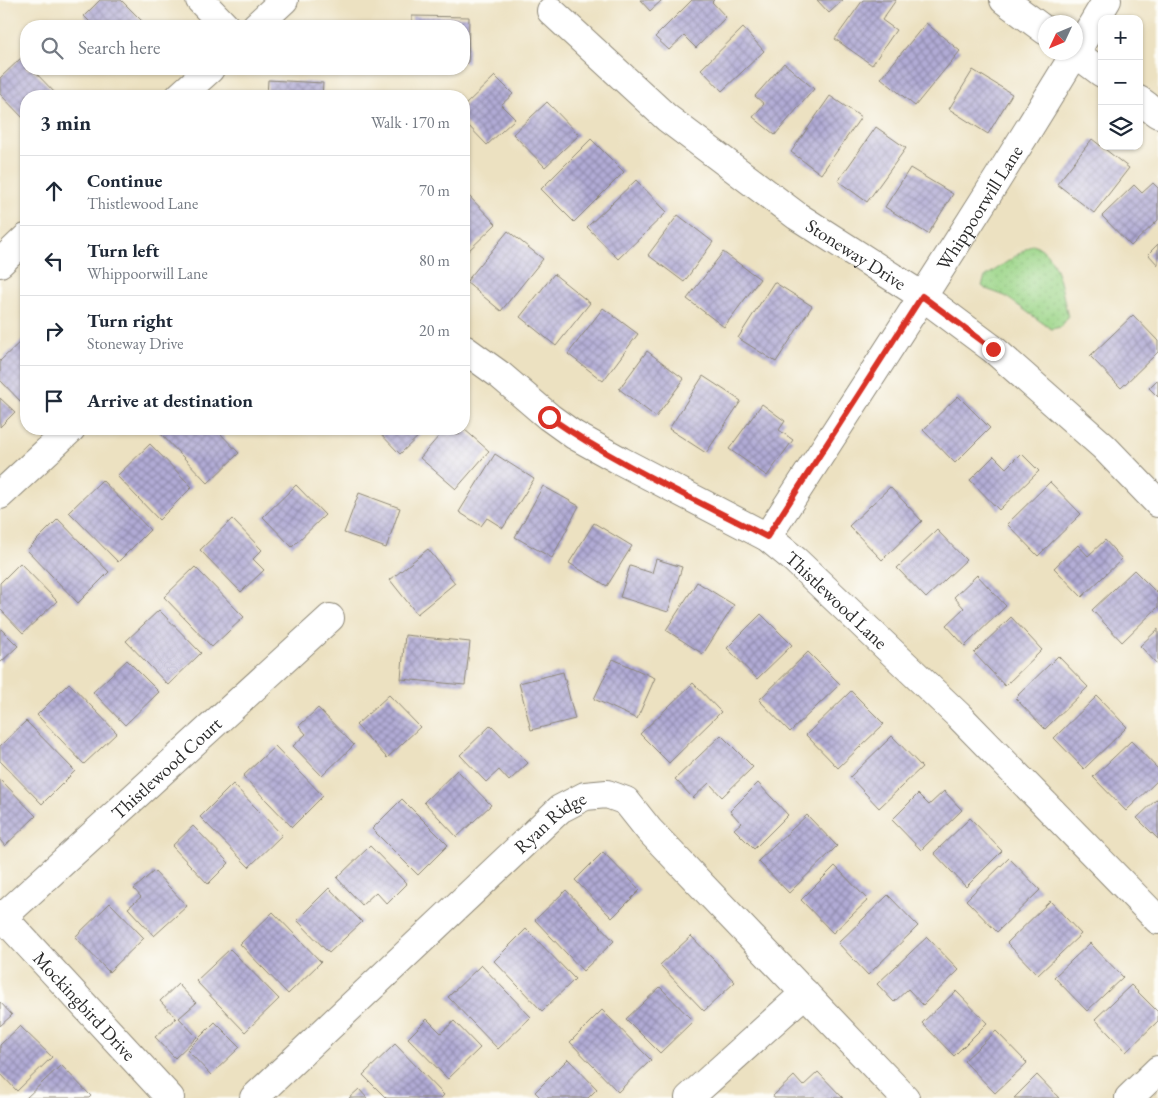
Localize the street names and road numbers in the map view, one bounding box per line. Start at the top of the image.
street label: Whippoorwill Lane [931,140,1029,275]
street label: Stoneway Drive [801,213,911,296]
street label: Thistlewood Lane [780,545,893,655]
street label: Thistlewood Court [106,711,227,825]
street label: Ryan Ridge [509,786,590,859]
street label: Mockingbird Drive [28,946,141,1066]

